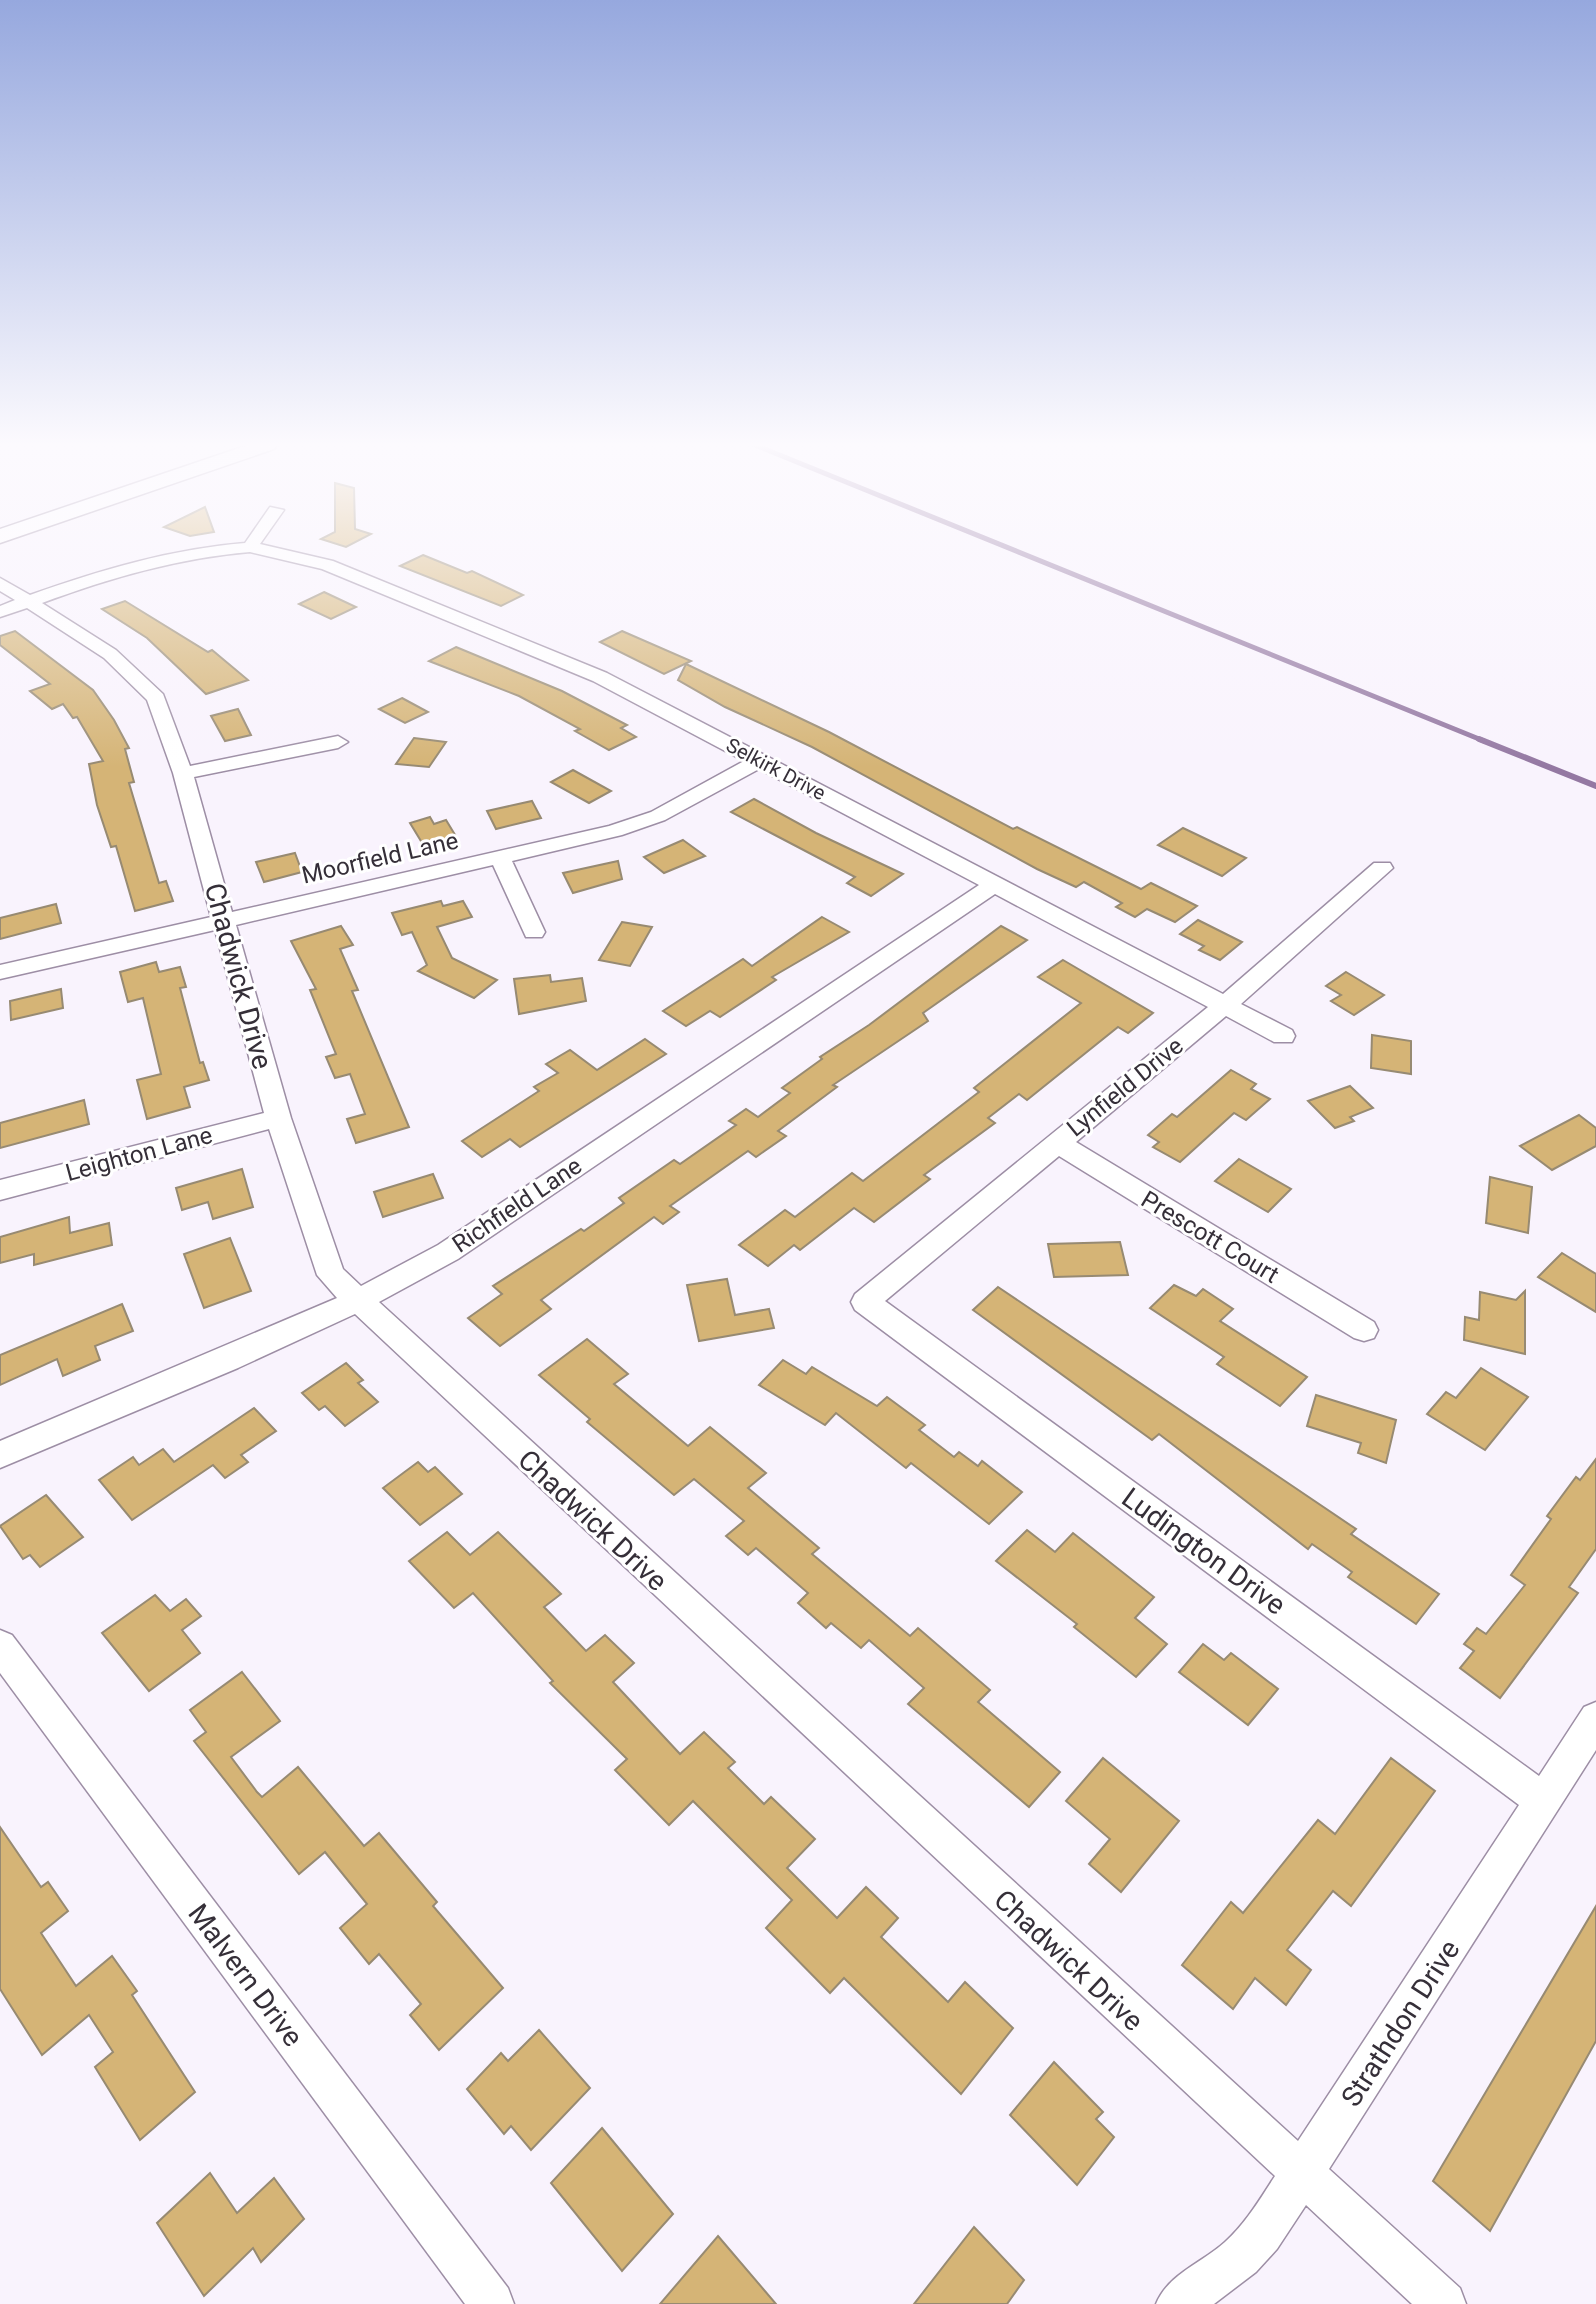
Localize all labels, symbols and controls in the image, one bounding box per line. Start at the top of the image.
street label: Selkirk Drive [722,733,830,805]
street label: Moorfield Lane [299,826,461,890]
street label: Chadwick Drive [198,880,279,1073]
street label: Lynfield Drive [1061,1032,1189,1142]
street label: Leighton Lane [63,1121,215,1187]
street label: Richfield Lane [447,1152,587,1258]
street label: Prescott Court [1136,1185,1284,1289]
street label: Chadwick Drive [511,1443,674,1598]
street label: Ludington Drive [1116,1481,1292,1622]
street label: Chadwick Drive [987,1883,1150,2038]
street label: Malvern Drive [181,1898,310,2053]
street label: Strathdon Drive [1334,1934,1466,2113]

